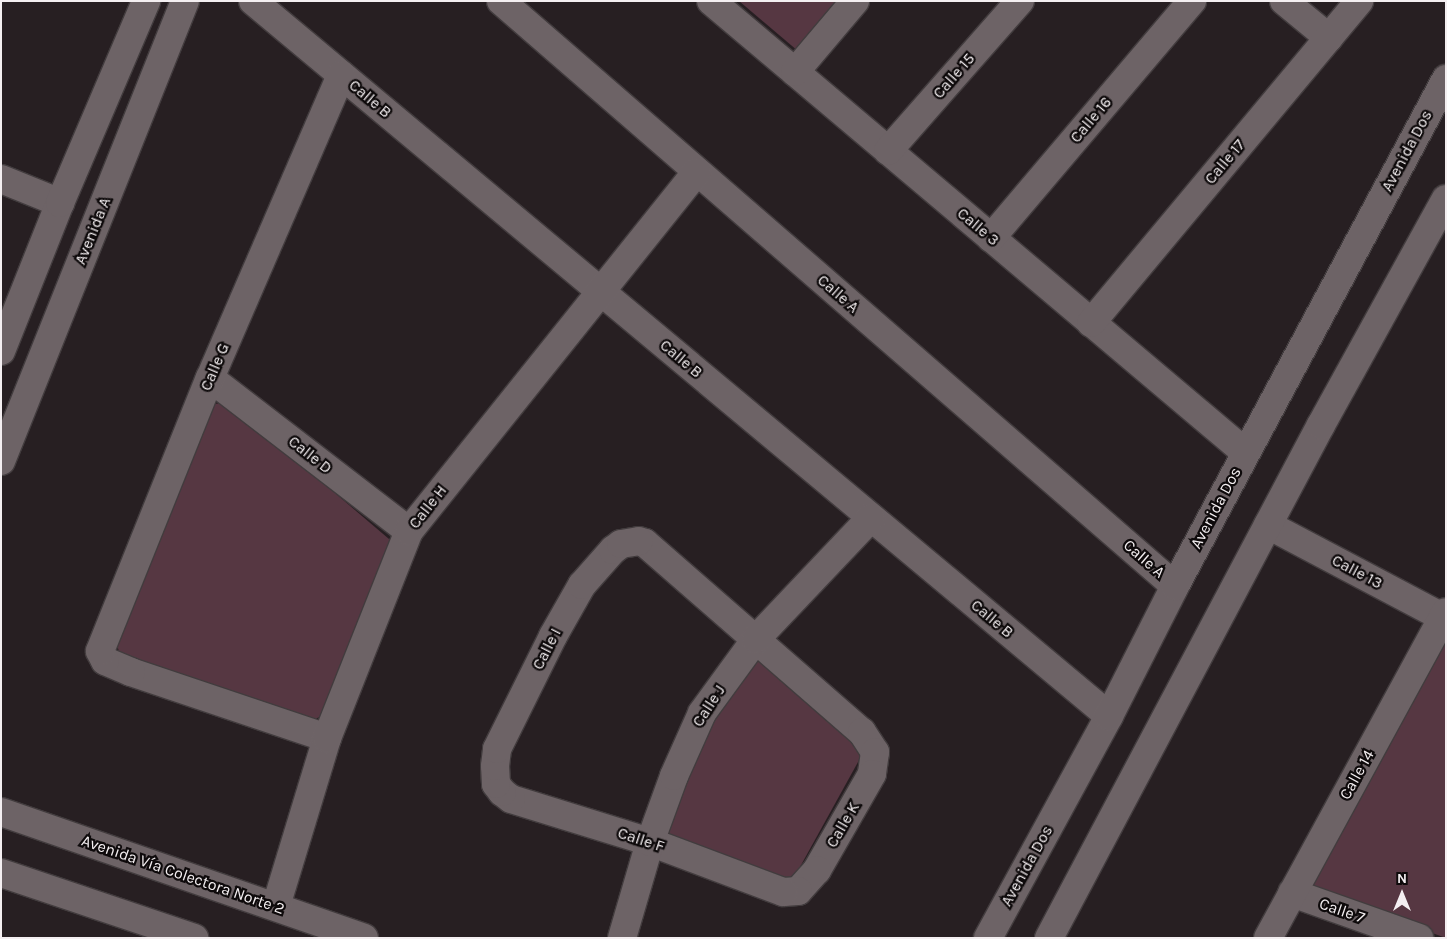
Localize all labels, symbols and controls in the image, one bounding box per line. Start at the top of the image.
street label: Calle 15 [929,49,979,103]
street label: Calle B [345,76,395,122]
street label: Calle 16 [1066,93,1116,147]
street label: Avenida Dos [1378,107,1436,195]
street label: Calle 17 [1201,136,1249,188]
street label: Avenida A [71,195,115,267]
street label: Calle 3 [953,204,1003,250]
street label: Calle A [813,271,863,317]
street label: Calle B [656,336,706,382]
street label: Calle G [196,340,234,394]
street label: Calle D [284,432,336,478]
street label: Avenida Dos [1187,464,1245,552]
street label: Calle H [405,481,451,533]
street label: Calle A [1119,536,1169,582]
street label: Calle 13 [1329,551,1385,593]
street label: Calle B [967,596,1017,642]
street label: Calle I [528,625,566,673]
street label: Calle J [688,681,730,731]
street label: Calle 14 [1336,747,1378,803]
street label: Calle K [822,799,864,851]
street label: Avenida Dos [997,822,1057,910]
street label: Calle F [615,823,667,857]
street label: Avenida Vía Colectora Norte 2 [79,831,287,919]
north arrow [1377,869,1427,919]
text: N [1397,870,1407,887]
street label: Calle 7 [1317,894,1367,928]

